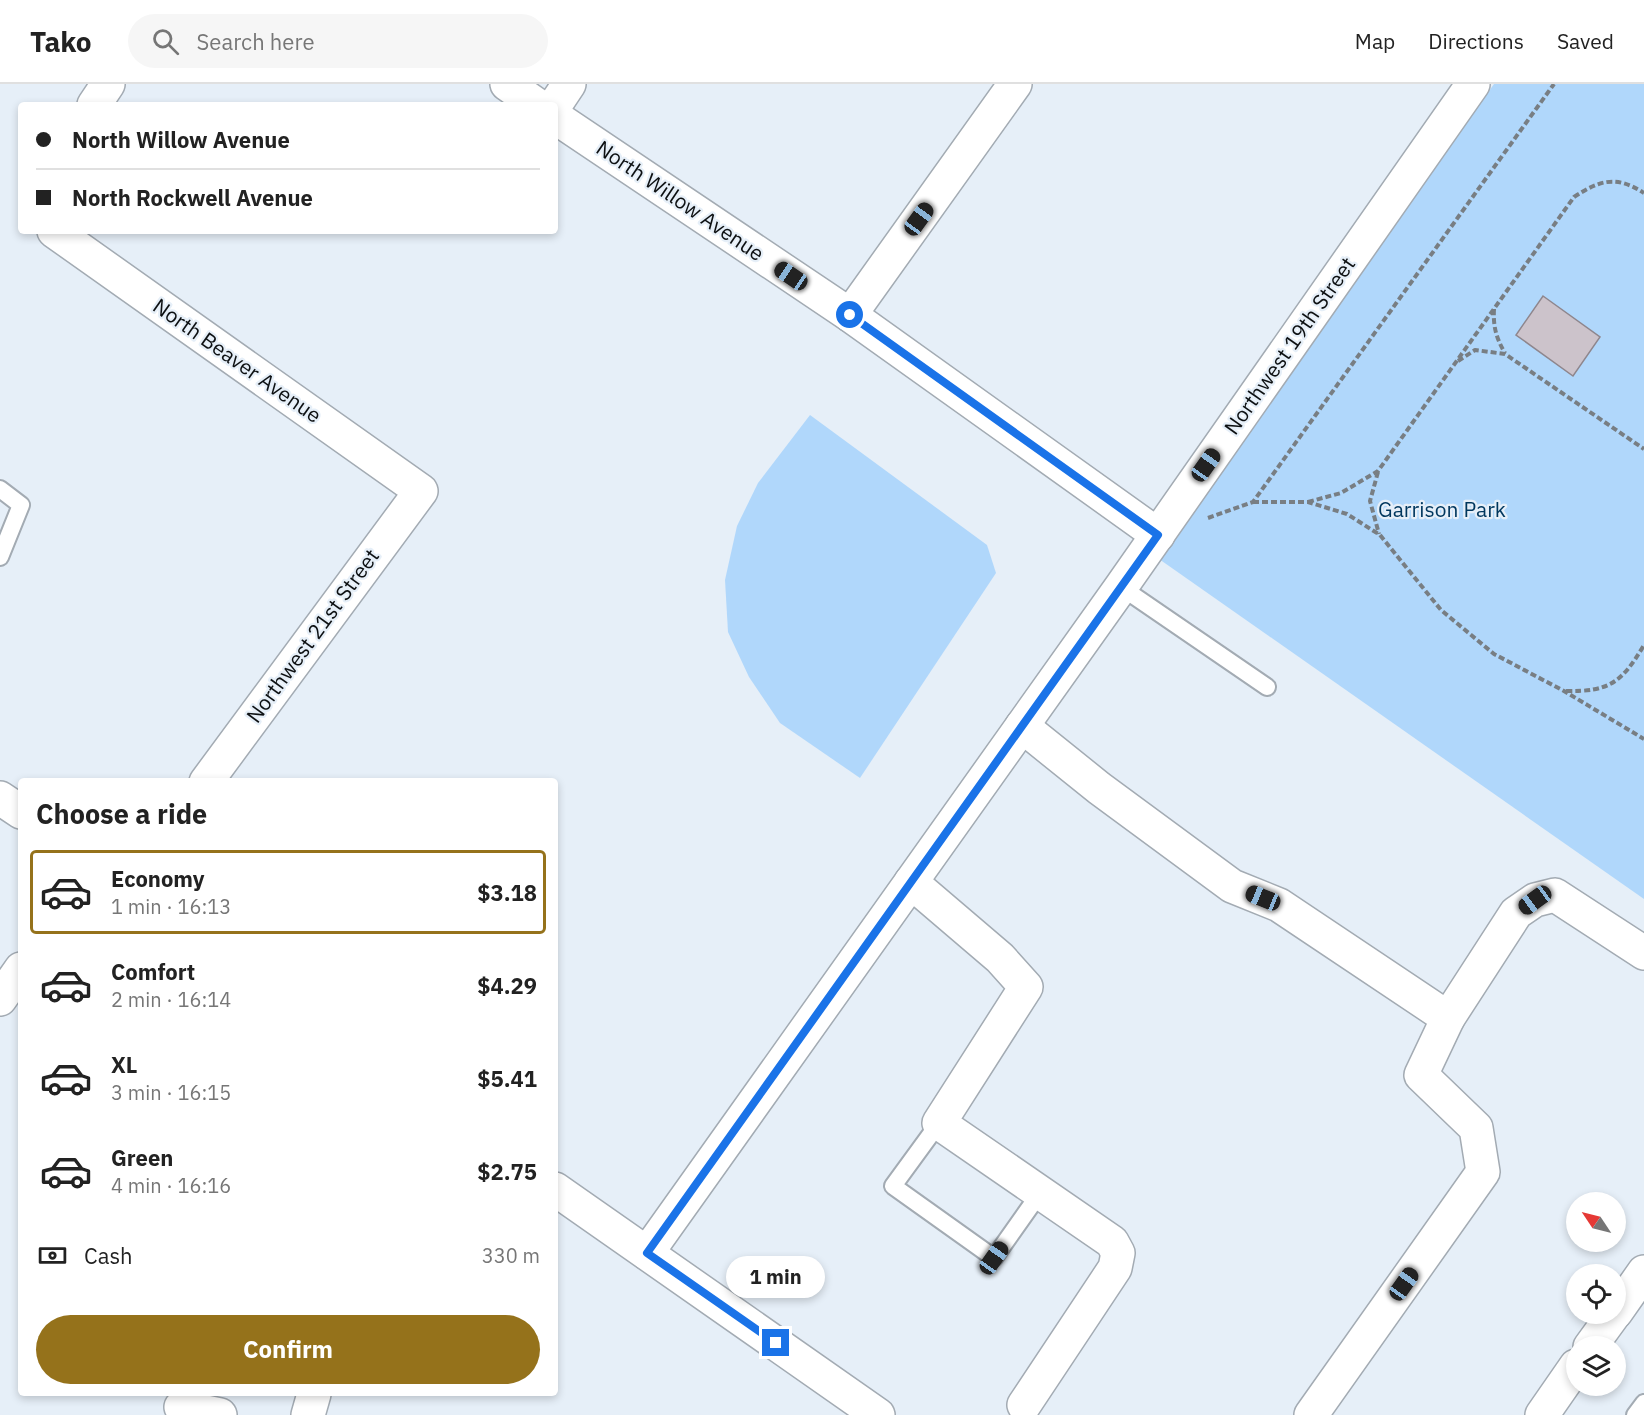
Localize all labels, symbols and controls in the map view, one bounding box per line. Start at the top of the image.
search box [128,14,548,68]
text: Tako [30,23,92,60]
icon: search [149,25,182,58]
text: Search here [197,27,314,56]
text: Map [1355,27,1395,55]
text: Directions [1428,27,1524,55]
text: Saved [1557,27,1614,55]
text: North Willow Avenue [72,125,290,154]
street label: North Willow Avenue [591,134,770,267]
text: North Rockwell Avenue [72,183,313,212]
car [901,199,937,239]
street label: Northwest 19th Street [1217,251,1361,440]
car [771,258,811,294]
street label: North Beaver Avenue [148,292,327,429]
route start [836,301,863,328]
car [1188,445,1224,485]
park label: Garrison Park [1378,495,1506,523]
street label: Northwest 21st Street [240,543,385,728]
text: Choose a ride [36,796,207,831]
text: Economy [111,864,205,893]
icon: car [39,865,93,919]
text: $3.18 [477,878,537,907]
car [1515,882,1555,918]
car [1243,883,1283,913]
text: 1 min · 16:13 [111,893,231,920]
text: Comfort [111,957,195,986]
icon: car [39,958,93,1012]
text: $4.29 [477,971,537,1000]
text: 2 min · 16:14 [111,986,231,1013]
text: XL [111,1050,137,1079]
icon: car [39,1051,93,1105]
text: $5.41 [477,1064,537,1093]
text: 3 min · 16:15 [111,1079,231,1106]
text: Green [111,1143,173,1172]
icon: car [39,1144,93,1198]
text: $2.75 [477,1157,537,1186]
text: 4 min · 16:16 [111,1172,231,1199]
north arrow [1566,1192,1626,1252]
map controls [1566,1192,1626,1396]
car [976,1238,1012,1278]
icon: cash [36,1239,69,1272]
text: Cash [84,1241,133,1270]
text: 330 m [482,1242,540,1269]
callout: 1 min [726,1256,826,1298]
text: 1 min [749,1263,802,1290]
car [1386,1264,1422,1304]
button: locate [1566,1264,1626,1324]
button: Confirm [36,1315,540,1384]
route end [762,1329,789,1356]
button: layers [1566,1336,1626,1396]

